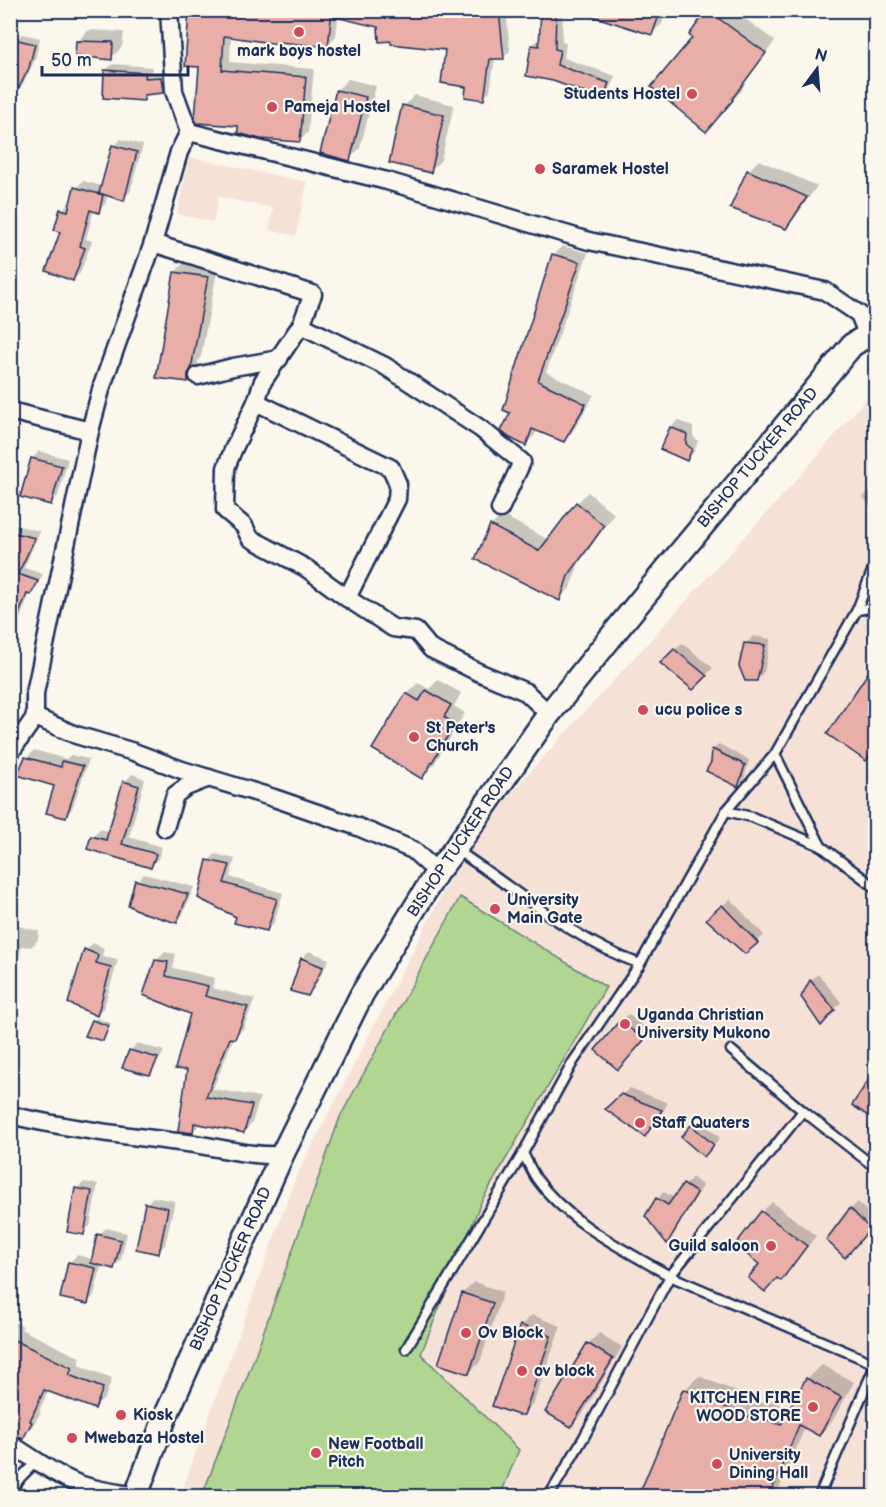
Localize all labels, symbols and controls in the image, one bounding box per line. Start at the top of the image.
marker: mark boys hostel [292,25,306,39]
scale bar [42,39,188,77]
north arrow [787,39,847,99]
place label: mark boys hostel [237,42,361,61]
text: N [812,45,829,67]
text: 50 m [51,50,92,71]
place label: Students Hostel [564,85,680,104]
marker: Students Hostel [685,87,699,101]
place label: Pameja Hostel [284,98,390,117]
marker: Pameja Hostel [265,100,279,114]
place label: Saramek Hostel [552,160,669,179]
marker: Saramek Hostel [533,162,547,176]
street label: BISHOP TUCKER ROAD [694,384,822,532]
place label: ucu police s [655,701,743,720]
marker: ucu police s [636,703,650,717]
place label: St Peter's Church [426,719,496,756]
marker: St Peter's Church [407,730,421,744]
street label: BISHOP TUCKER ROAD [404,763,518,921]
place label: University Main Gate [507,891,582,928]
marker: University Main Gate [488,902,502,916]
place label: Uganda Christian University Mukono [637,1006,770,1043]
marker: Uganda Christian University Mukono [618,1017,632,1031]
place label: Staff Quaters [652,1114,750,1133]
marker: Staff Quaters [633,1116,647,1130]
street label: BISHOP TUCKER ROAD [186,1184,276,1354]
place label: Guild saloon [668,1237,759,1256]
marker: Guild saloon [764,1239,778,1253]
place label: Ov Block [478,1324,544,1343]
marker: Ov Block [459,1326,473,1340]
place label: ov block [534,1362,595,1381]
marker: ov block [515,1364,529,1378]
place label: KITCHEN FIRE WOOD STORE [690,1389,801,1426]
marker: KITCHEN FIRE WOOD STORE [806,1400,820,1414]
place label: Kiosk [133,1406,173,1425]
marker: Kiosk [114,1408,128,1422]
place label: Mwebaza Hostel [84,1429,204,1448]
marker: Mwebaza Hostel [65,1431,79,1445]
place label: New Football Pitch [328,1435,423,1472]
marker: New Football Pitch [309,1446,323,1460]
place label: University Dining Hall [729,1446,808,1483]
marker: University Dining Hall [710,1457,724,1471]

